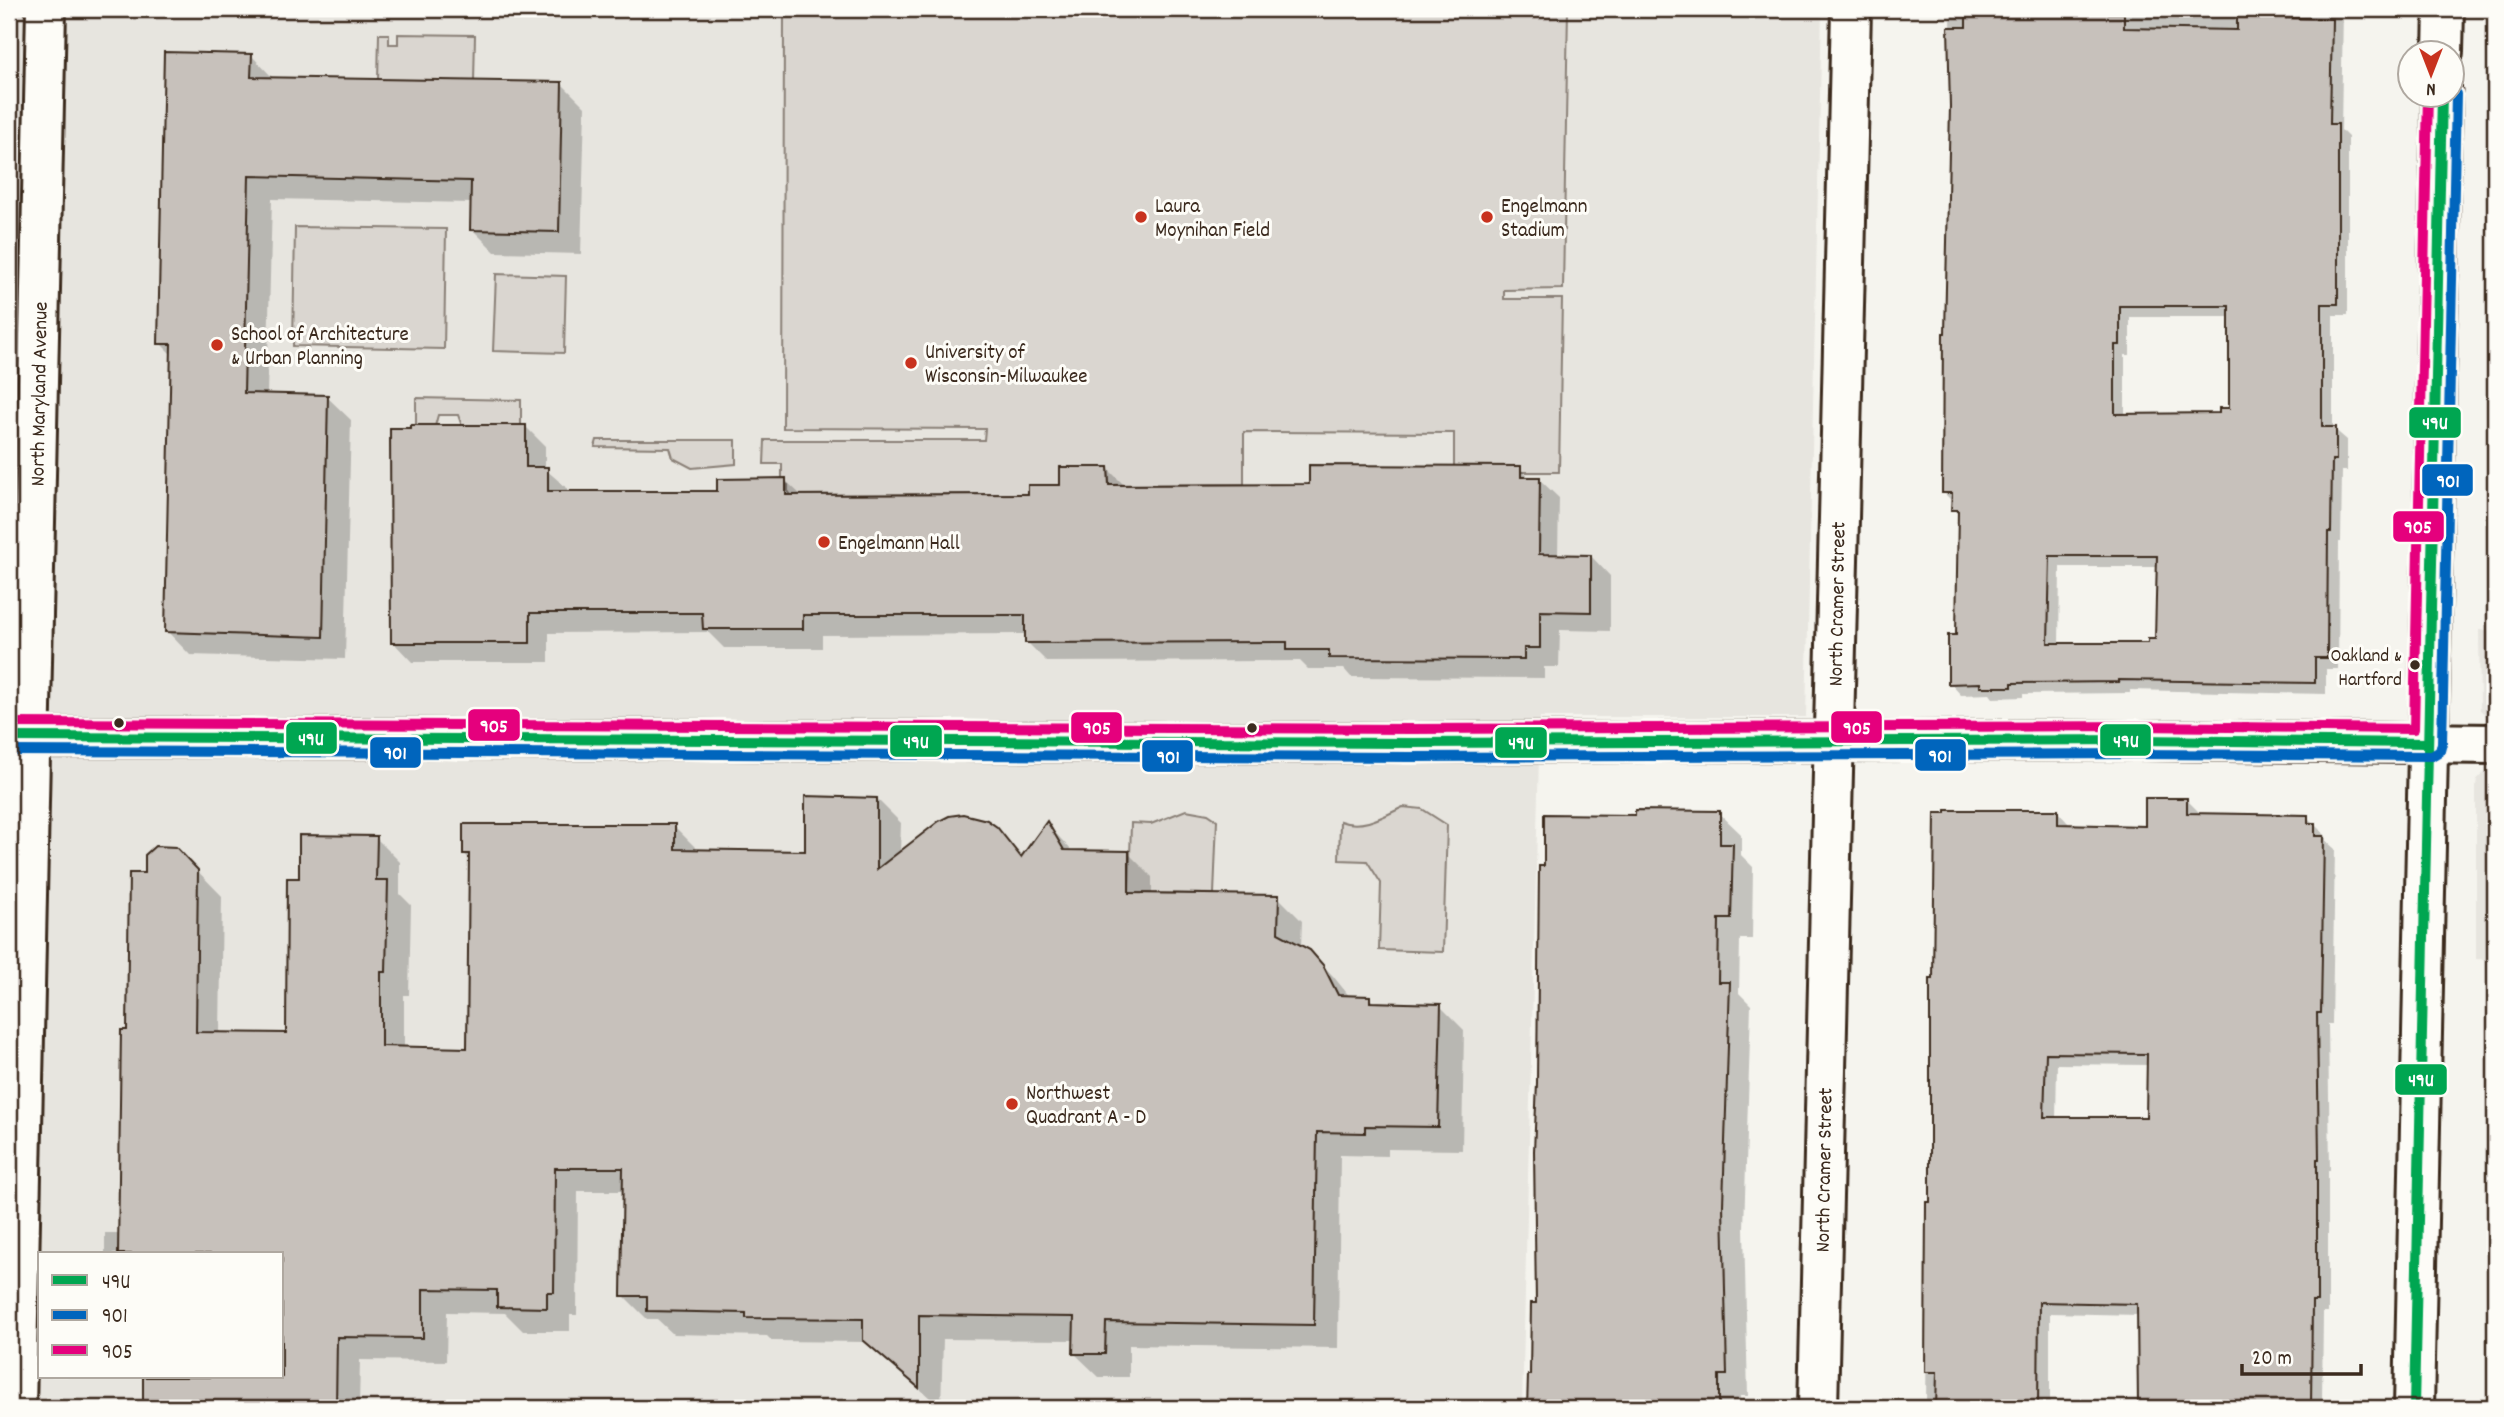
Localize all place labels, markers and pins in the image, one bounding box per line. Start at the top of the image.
place label: Laura Moynihan Field [1155,193,1270,247]
place label: Engelmann Stadium [1501,193,1587,247]
marker: Laura Moynihan Field [1133,209,1149,225]
marker: Engelmann Stadium [1479,209,1495,225]
place label: School of Architecture & Urban Planning [231,321,409,375]
marker: School of Architecture & Urban Planning [209,337,225,353]
place label: University of Wisconsin-Milwaukee [925,339,1087,393]
marker: University of Wisconsin-Milwaukee [903,355,919,371]
place label: Engelmann Hall [838,530,960,560]
marker: Engelmann Hall [816,534,832,550]
place label: Oakland & Hartford [2331,644,2402,695]
marker: Oakland & Hartford [2408,658,2422,672]
unlabelled marker [112,716,126,730]
unlabelled marker [1245,721,1259,735]
place label: Northwest Quadrant A - D [1026,1080,1146,1134]
marker: Northwest Quadrant A - D [1004,1096,1020,1112]

